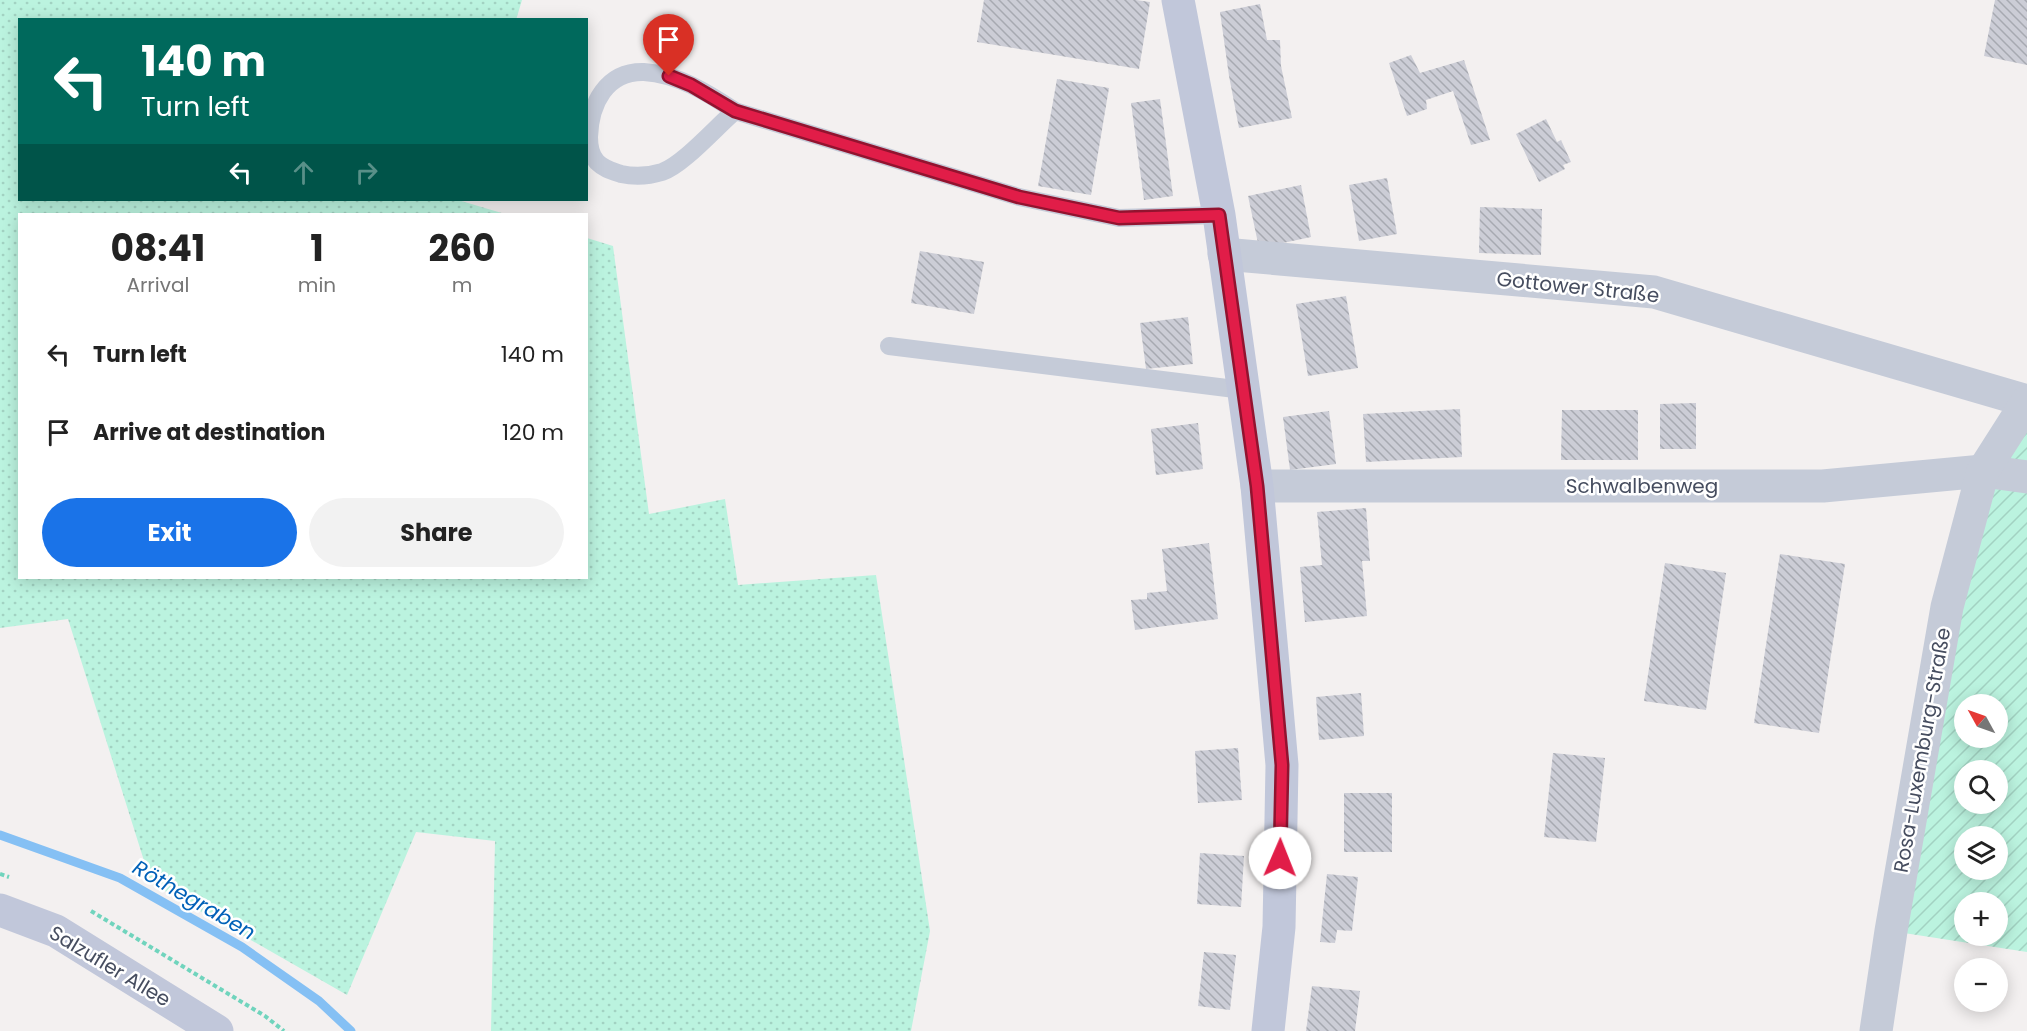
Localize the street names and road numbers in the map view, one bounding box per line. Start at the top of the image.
street label: Gottower Straße [1495,265,1661,309]
street label: Schwalbenweg [1566,472,1718,500]
street label: Rosa-Luxemburg-Straße [1887,625,1957,875]
street label: Salzufler Allee [44,919,176,1013]

